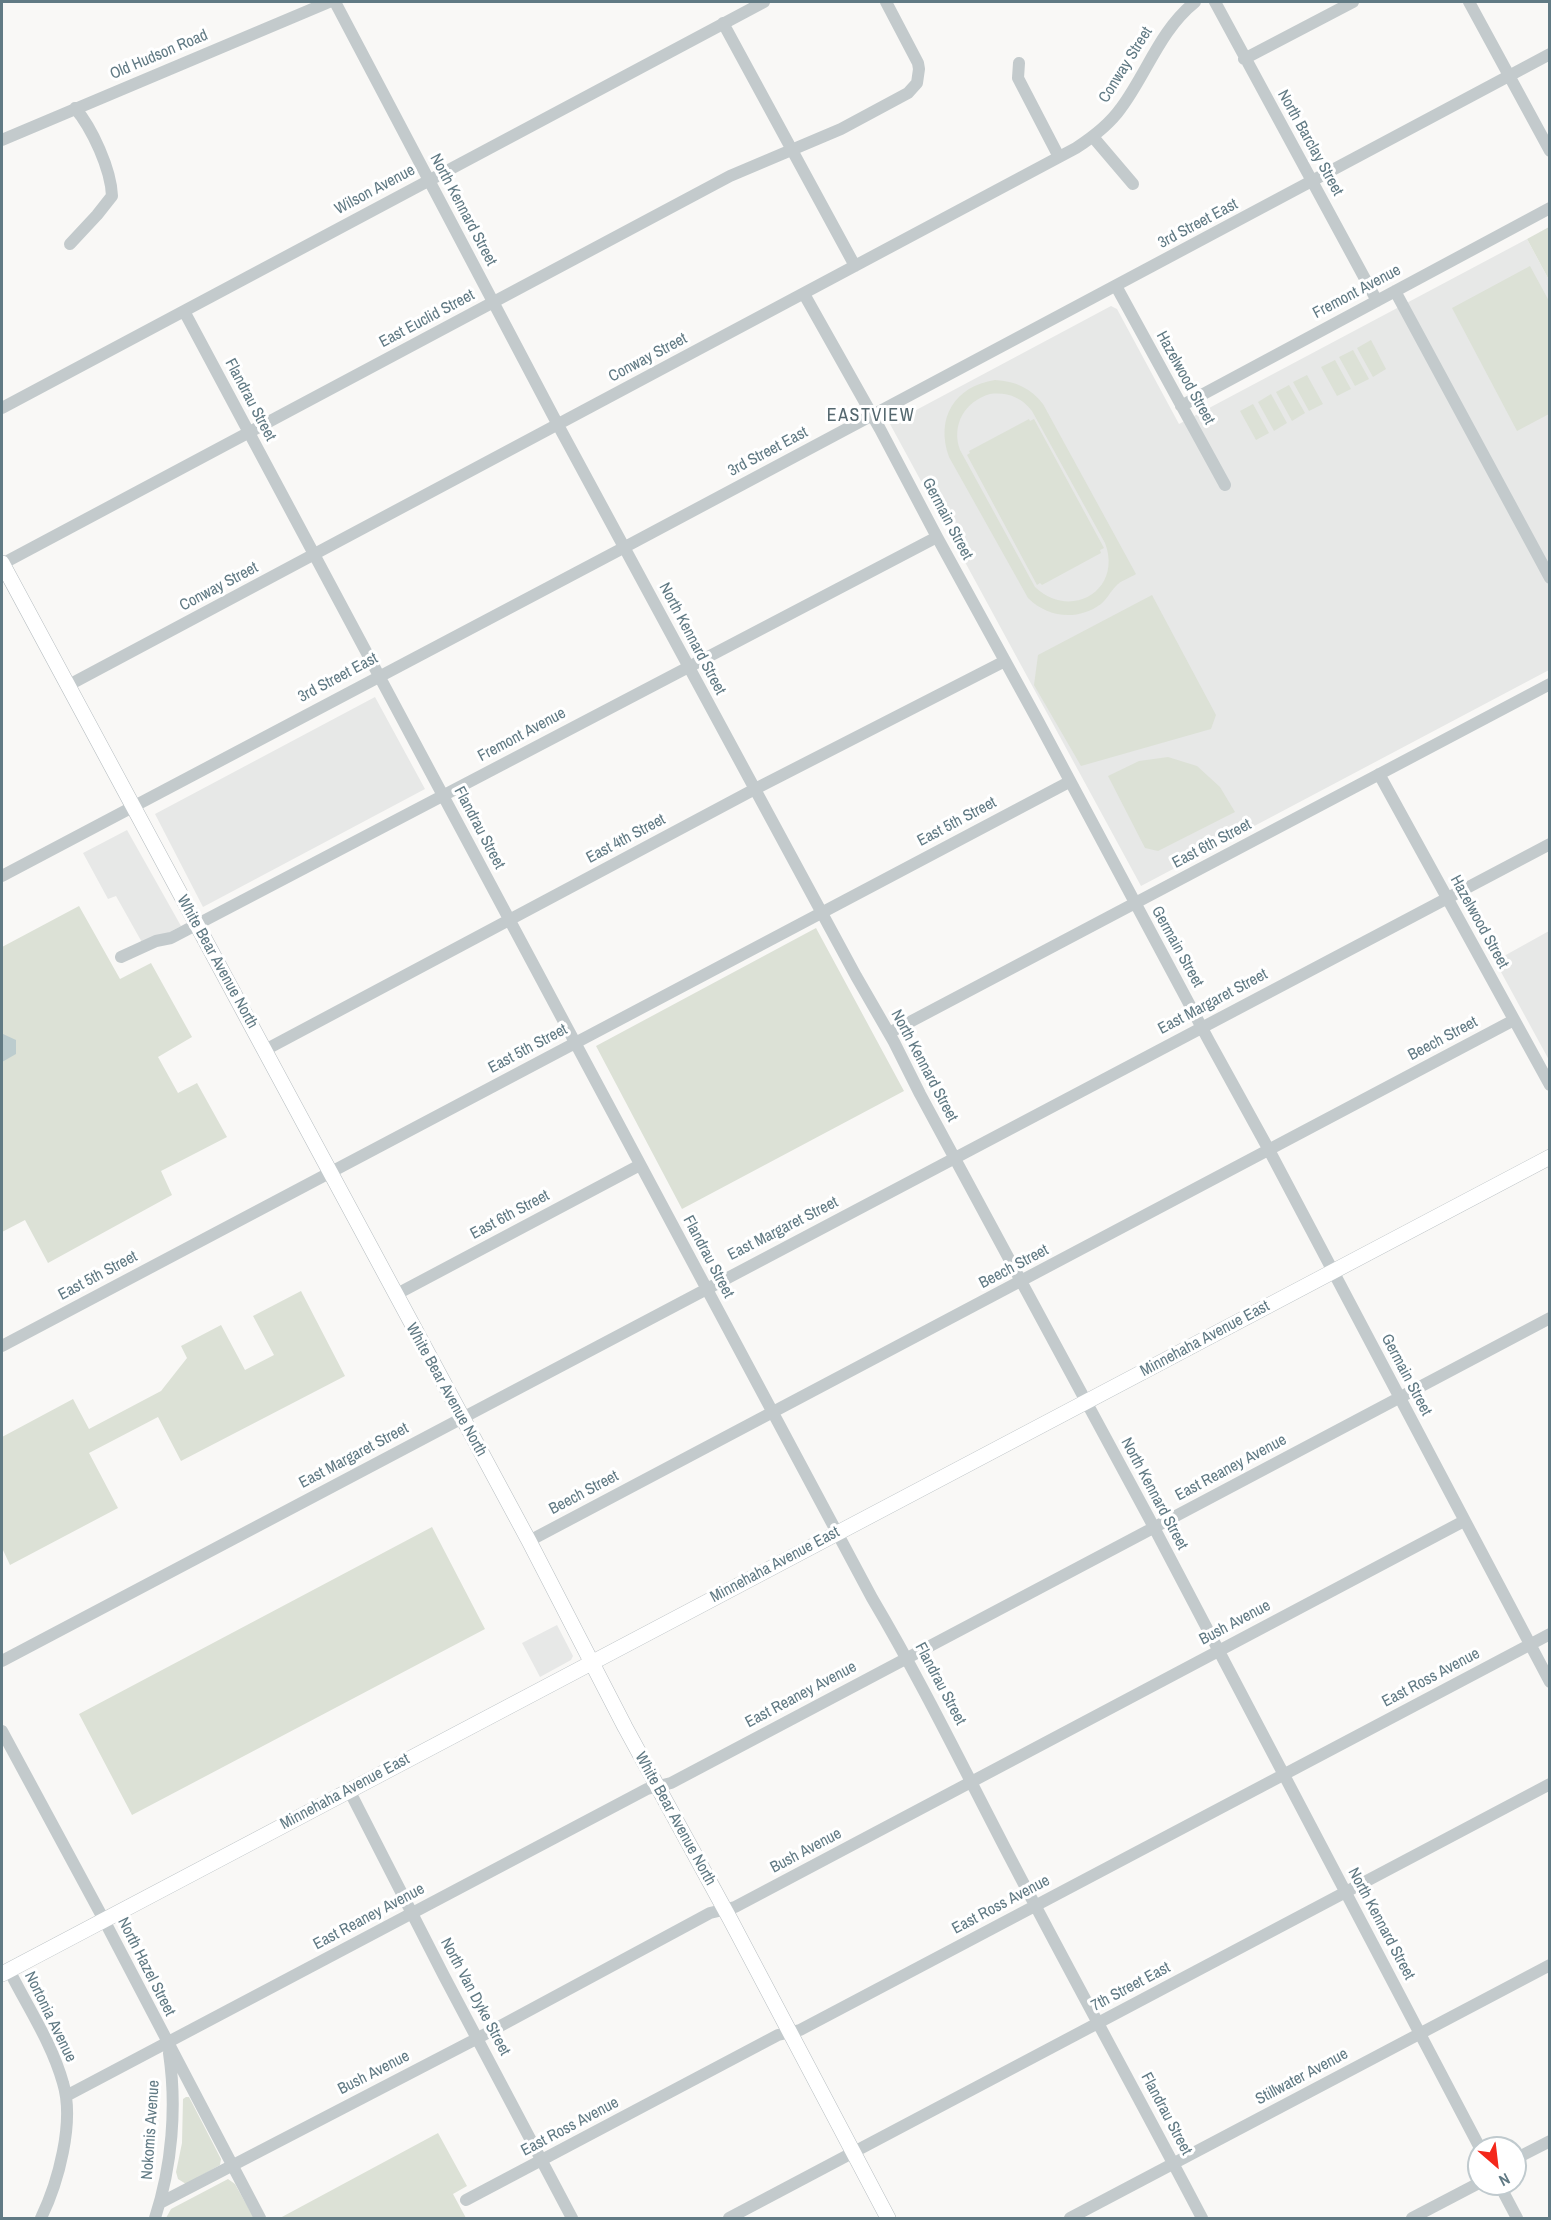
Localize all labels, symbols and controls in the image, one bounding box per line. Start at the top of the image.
street label: Conway Street [1095,23,1157,107]
street label: Old Hudson Road [107,26,211,84]
street label: North Barclay Street [1273,87,1347,199]
street label: North Kennard Street [425,151,501,269]
street label: Wilson Avenue [332,161,418,219]
street label: 3rd Street East [1155,195,1241,253]
street label: Fremont Avenue [1310,261,1404,323]
street label: East Euclid Street [376,286,478,352]
street label: Hazelwood Street [1152,328,1218,428]
street label: Conway Street [606,329,690,387]
street label: Flandrau Street [220,356,280,444]
district label: EASTVIEW [827,405,915,427]
street label: 3rd Street East [725,423,811,481]
street label: Germain Street [917,475,977,563]
street label: Conway Street [177,558,261,616]
street label: North Kennard Street [654,580,730,698]
street label: 3rd Street East [295,649,381,707]
street label: Fremont Avenue [475,704,569,766]
street label: Flandrau Street [449,784,509,872]
street label: East 5th Street [914,793,1000,851]
street label: East 4th Street [583,810,669,868]
street label: East 6th Street [1169,815,1255,873]
street label: Hazelwood Street [1446,872,1512,972]
street label: White Bear Avenue North [172,892,262,1032]
street label: Germain Street [1147,903,1207,991]
street label: East Margaret Street [1155,965,1271,1039]
street label: North Kennard Street [886,1007,962,1125]
street label: Beech Street [1405,1013,1481,1065]
street label: East 5th Street [485,1020,571,1078]
street label: East 6th Street [467,1186,553,1244]
street label: East Margaret Street [725,1193,841,1265]
street label: Flandrau Street [678,1213,738,1301]
street label: Beech Street [976,1241,1052,1293]
street label: East 5th Street [55,1247,141,1305]
street label: Minnehaha Avenue East [1137,1297,1273,1381]
street label: White Bear Avenue North [401,1320,491,1460]
street label: Germain Street [1376,1331,1436,1419]
street label: East Margaret Street [296,1419,412,1493]
street label: East Reaney Avenue [1172,1431,1290,1505]
street label: North Kennard Street [1116,1435,1192,1553]
street label: Beech Street [546,1467,622,1519]
street label: Minnehaha Avenue East [707,1523,843,1607]
street label: Bush Avenue [1196,1596,1274,1650]
street label: Flandrau Street [910,1640,970,1728]
street label: East Ross Avenue [1379,1644,1483,1712]
street label: East Reaney Avenue [742,1658,860,1732]
street label: White Bear Avenue North [630,1749,720,1889]
street label: Minnehaha Avenue East [277,1750,413,1834]
street label: Bush Avenue [767,1824,845,1878]
street label: North Kennard Street [1343,1865,1419,1983]
street label: East Ross Avenue [949,1871,1053,1939]
street label: East Reaney Avenue [310,1880,428,1954]
street label: North Hazel Street [113,1915,179,2019]
street label: North Van Dyke Street [436,1935,514,2059]
street label: 7th Street East [1088,1958,1174,2016]
street label: Nortonia Avenue [20,1969,80,2065]
street label: Stillwater Avenue [1253,2045,1351,2109]
street label: Bush Avenue [335,2047,413,2099]
street label: Flandrau Street [1136,2070,1196,2158]
street label: Nokomis Avenue [138,2080,164,2180]
street label: East Ross Avenue [518,2093,622,2161]
north arrow [1467,2136,1527,2196]
text: N [1495,2168,1514,2192]

